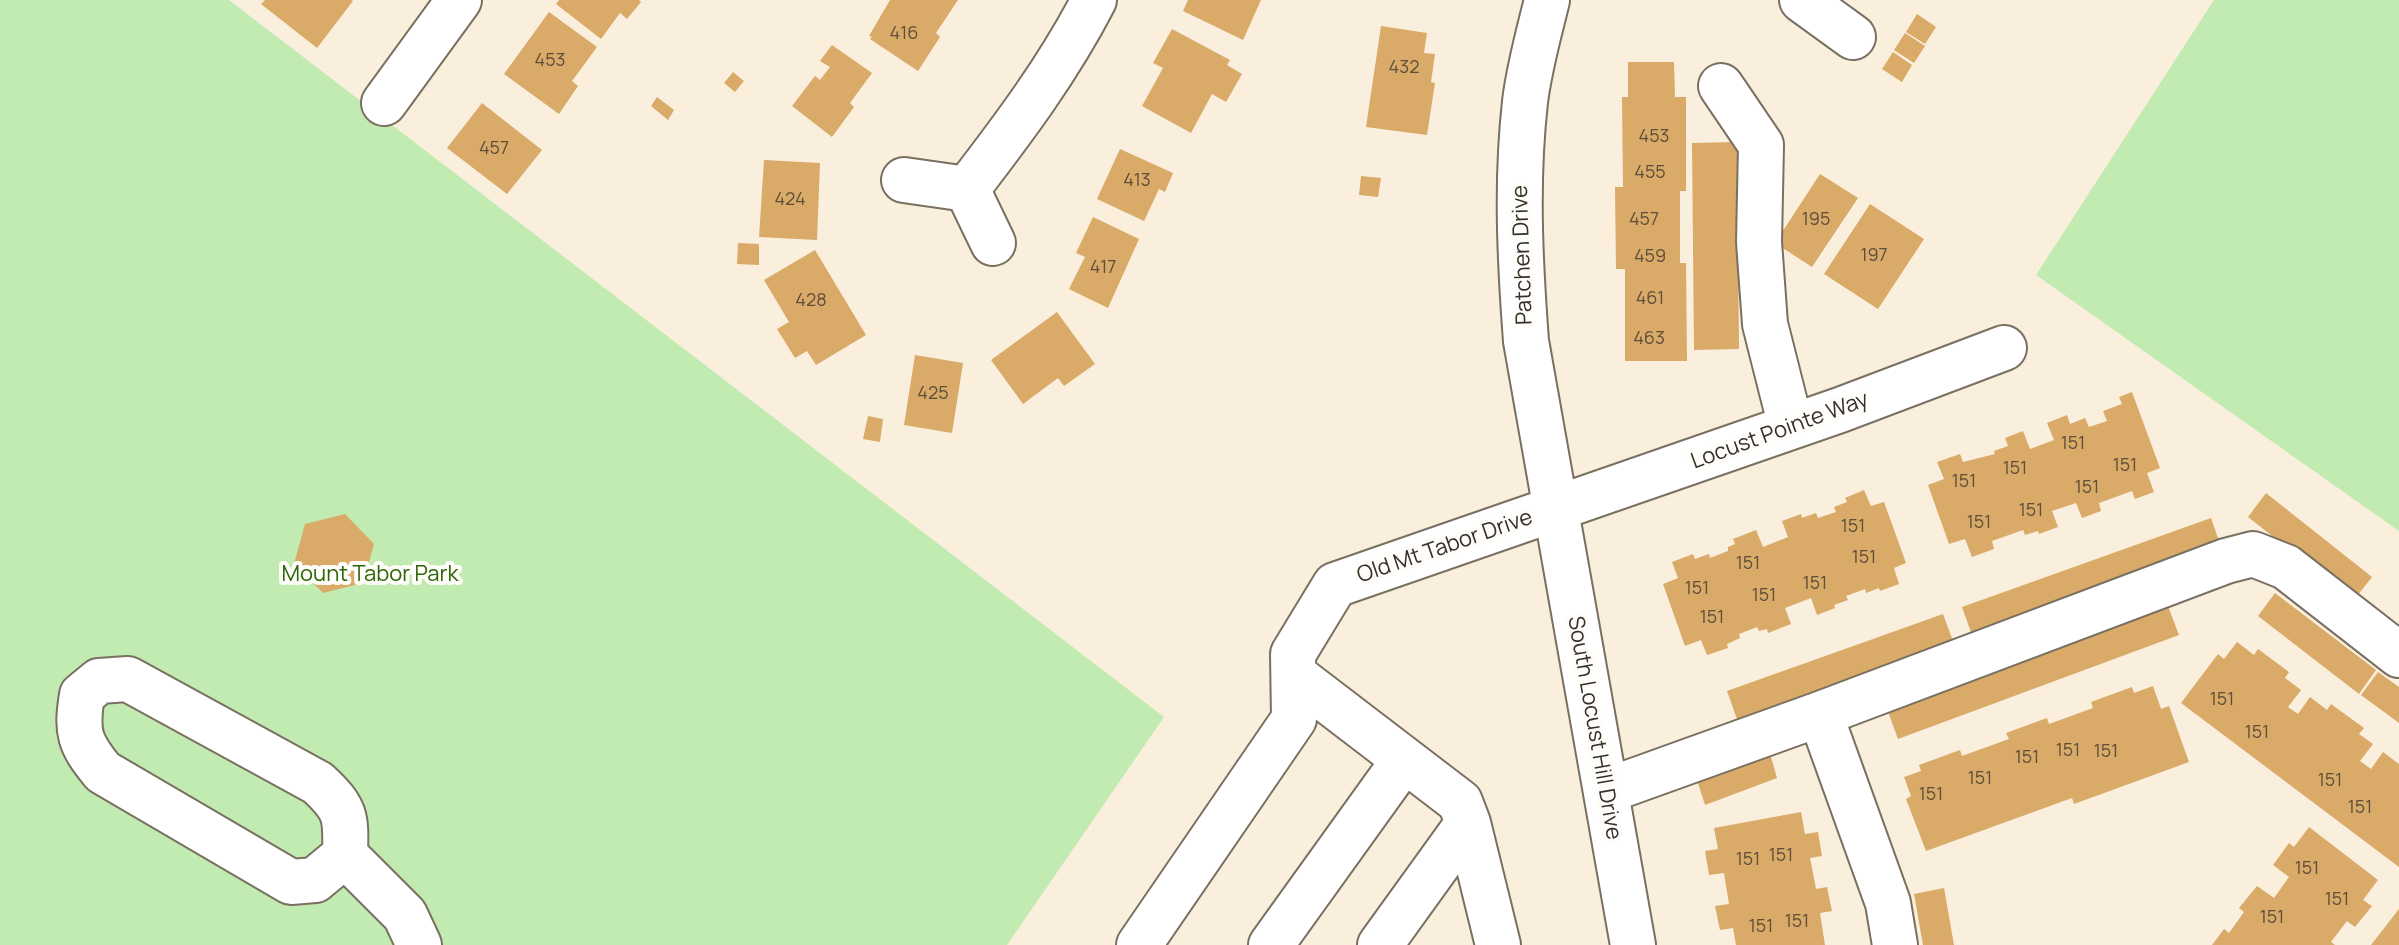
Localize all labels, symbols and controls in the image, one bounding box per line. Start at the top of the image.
house number: 416 [890,23,918,45]
house number: 453 [535,50,565,72]
house number: 432 [1389,57,1419,79]
house number: 453 [1639,126,1669,148]
house number: 457 [479,138,509,160]
house number: 455 [1634,162,1666,184]
house number: 413 [1123,170,1151,192]
street label: Patchen Drive [1507,185,1539,325]
house number: 424 [774,189,806,211]
house number: 457 [1629,209,1659,231]
house number: 195 [1802,209,1830,231]
house number: 197 [1861,245,1887,267]
house number: 459 [1634,246,1666,268]
house number: 417 [1090,257,1116,279]
house number: 461 [1636,288,1664,310]
house number: 428 [795,290,827,312]
house number: 463 [1633,328,1665,350]
house number: 425 [917,383,949,405]
street label: Locust Pointe Way [1688,387,1872,475]
house number: 151 [2061,433,2085,455]
house number: 151 [2113,455,2137,477]
house number: 151 [2003,458,2027,480]
house number: 151 [1952,471,1976,493]
house number: 151 [2075,477,2099,499]
house number: 151 [2019,500,2043,522]
street label: Old Mt Tabor Drive [1354,505,1536,589]
house number: 151 [1967,512,1991,534]
house number: 151 [1841,516,1865,538]
house number: 151 [1852,547,1876,569]
house number: 151 [1736,553,1760,575]
park label: Mount Tabor Park [282,562,458,588]
house number: 151 [1803,573,1827,595]
house number: 151 [1685,578,1709,600]
house number: 151 [1752,585,1776,607]
house number: 151 [1700,607,1724,629]
street label: South Locust Hill Drive [1561,614,1627,842]
house number: 151 [2210,689,2234,711]
house number: 151 [2245,722,2269,744]
house number: 151 [2056,740,2080,762]
house number: 151 [2094,741,2118,763]
house number: 151 [2015,747,2039,769]
house number: 151 [1968,768,1992,790]
house number: 151 [2318,770,2342,792]
house number: 151 [1919,784,1943,806]
house number: 151 [2348,797,2372,819]
house number: 151 [1769,845,1793,867]
house number: 151 [1736,849,1760,871]
house number: 151 [2295,858,2319,880]
house number: 151 [2325,889,2349,911]
house number: 151 [2260,907,2284,929]
house number: 151 [1785,911,1809,933]
house number: 151 [1749,916,1773,938]

